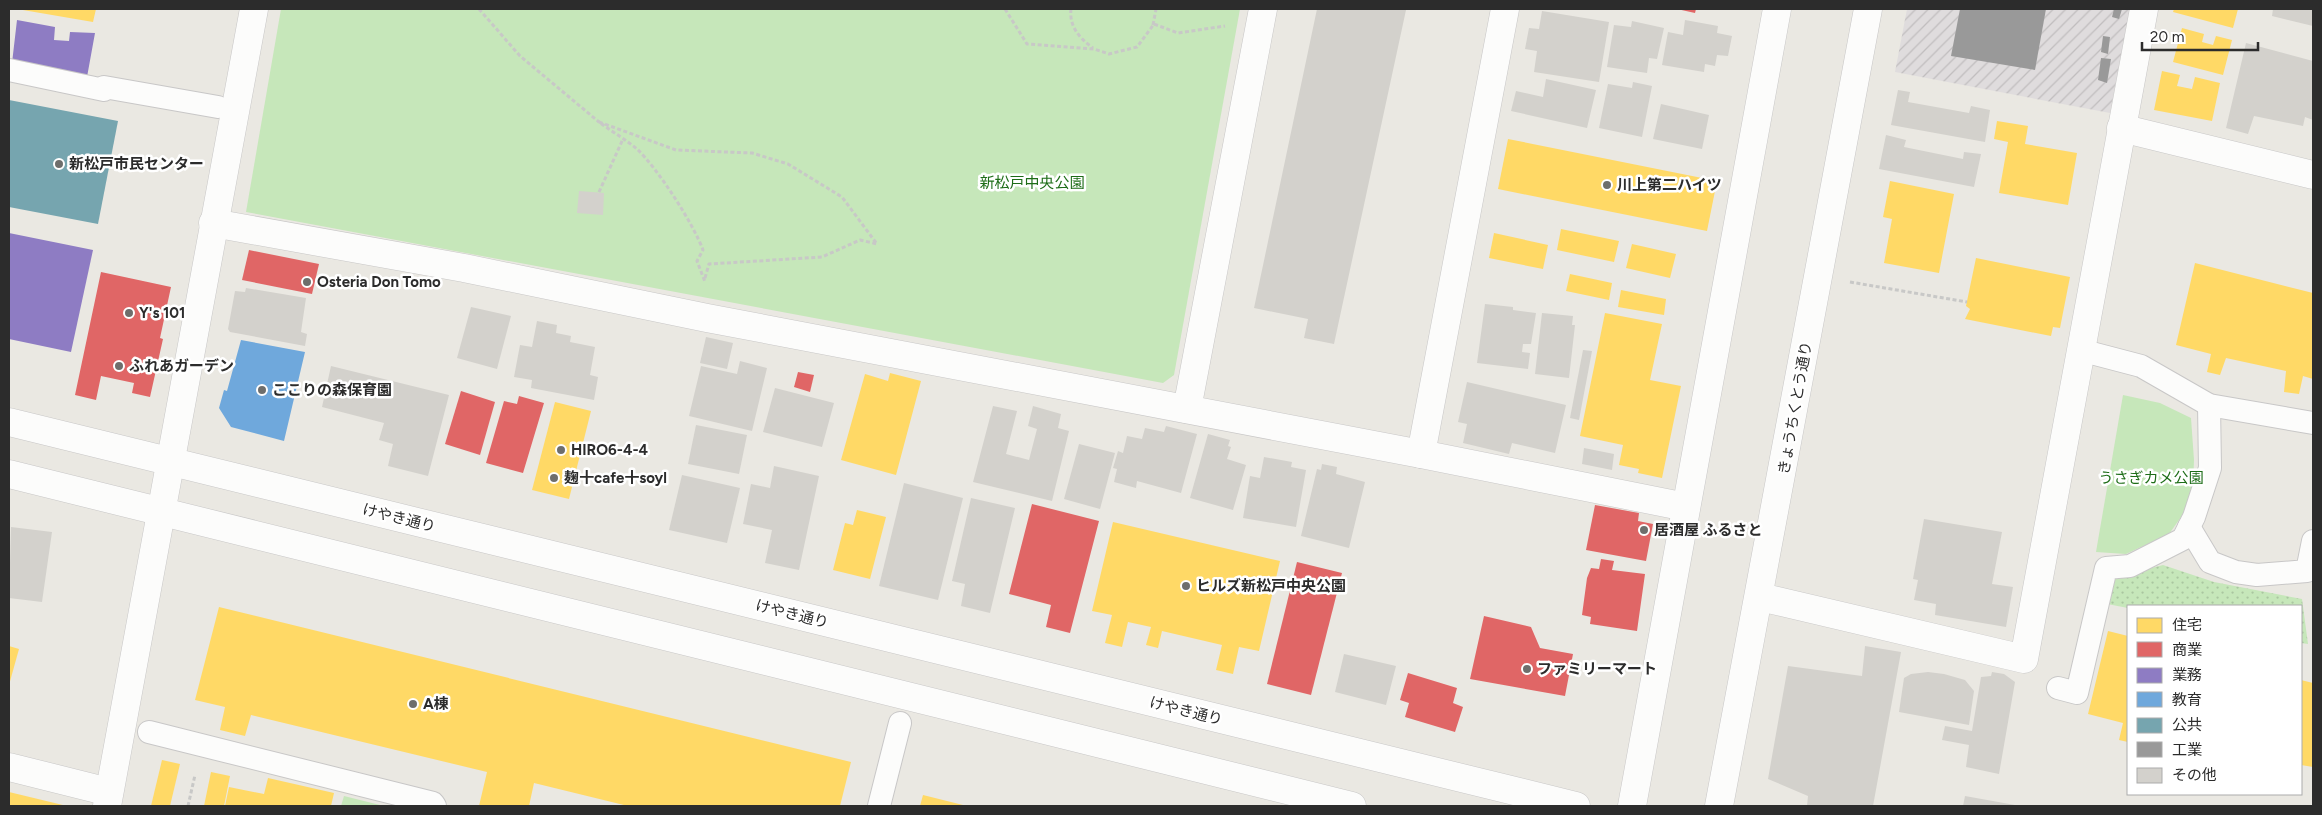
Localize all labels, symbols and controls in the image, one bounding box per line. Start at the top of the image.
scale bar [2142,20,2258,52]
text: 20 m [2150,28,2184,46]
place label: 新松戸市民センター [69,155,204,173]
marker: 新松戸市民センター [53,158,65,170]
park label: 新松戸中央公園 [979,174,1085,192]
place label: 川上第二ハイツ [1617,176,1722,194]
marker: 川上第二ハイツ [1601,179,1613,191]
place label: Osteria Don Tomo [317,273,441,291]
marker: Osteria Don Tomo [301,276,313,288]
place label: Y's 101 [139,304,185,322]
marker: Y's 101 [123,307,135,319]
street label: きょうちくとう通り [1774,340,1816,476]
place label: ふれあガーデン [129,357,234,375]
marker: ふれあガーデン [113,360,125,372]
place label: ここりの森保育園 [272,381,392,399]
marker: ここりの森保育園 [256,384,268,396]
place label: HIRO6-4-4 [571,441,649,459]
marker: HIRO6-4-4 [555,444,567,456]
place label: 麹十cafe十soyl [564,469,667,487]
park label: うさぎカメ公園 [2098,469,2204,487]
marker: 麹十cafe十soyl [548,472,560,484]
street label: けやき通り [360,500,438,536]
place label: 居酒屋 ふるさと [1654,521,1763,539]
marker: 居酒屋 ふるさと [1638,524,1650,536]
place label: ヒルズ新松戸中央公園 [1196,577,1346,595]
marker: ヒルズ新松戸中央公園 [1180,580,1192,592]
street label: けやき通り [753,596,831,632]
legend [2127,605,2302,795]
text: 住宅 [2172,616,2202,634]
text: 商業 [2172,641,2202,659]
place label: ファミリーマート [1537,660,1657,678]
marker: ファミリーマート [1521,663,1533,675]
text: 業務 [2172,666,2202,684]
text: 教育 [2172,691,2202,709]
street label: けやき通り [1147,693,1225,729]
place label: A棟 [423,695,449,713]
marker: A棟 [407,698,419,710]
text: 公共 [2172,716,2202,734]
text: 工業 [2172,741,2202,759]
text: その他 [2172,766,2217,784]

